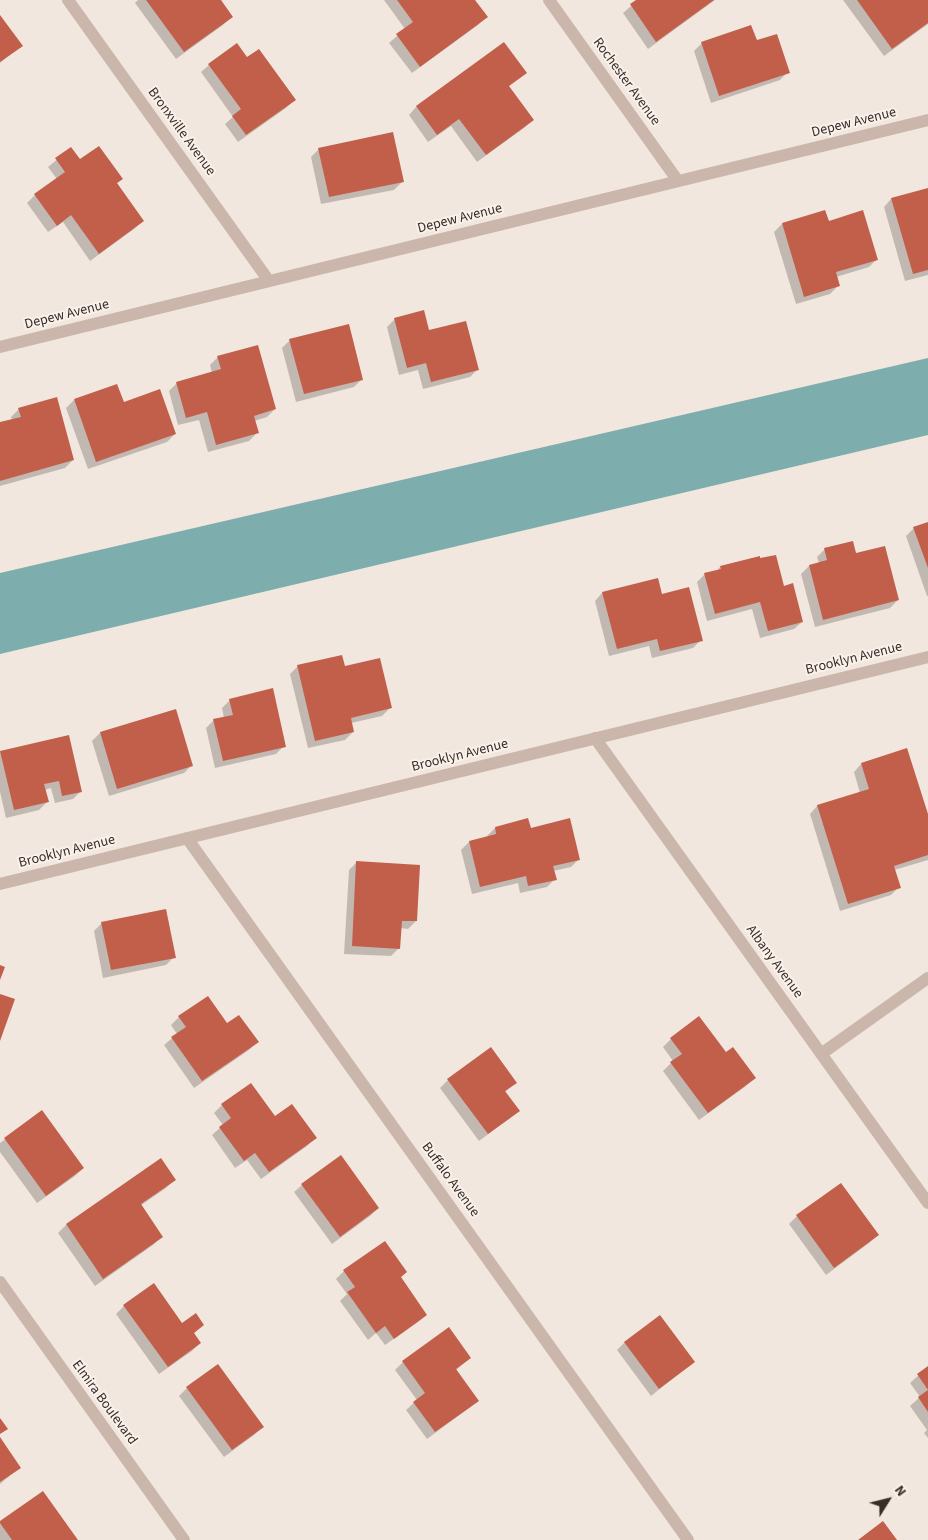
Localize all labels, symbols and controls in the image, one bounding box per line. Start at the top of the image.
street label: Rochester Avenue [589,35,663,129]
street label: Bronxville Avenue [144,85,218,179]
street label: Depew Avenue [810,104,898,142]
street label: Depew Avenue [416,200,504,238]
street label: Depew Avenue [23,296,111,334]
street label: Brooklyn Avenue [804,639,904,679]
street label: Brooklyn Avenue [410,736,510,776]
street label: Brooklyn Avenue [17,832,117,872]
street label: Albany Avenue [742,922,806,1002]
street label: Buffalo Avenue [417,1140,483,1220]
street label: Elmira Boulevard [68,1358,140,1448]
north arrow [863,1475,913,1525]
text: N [889,1482,911,1501]

